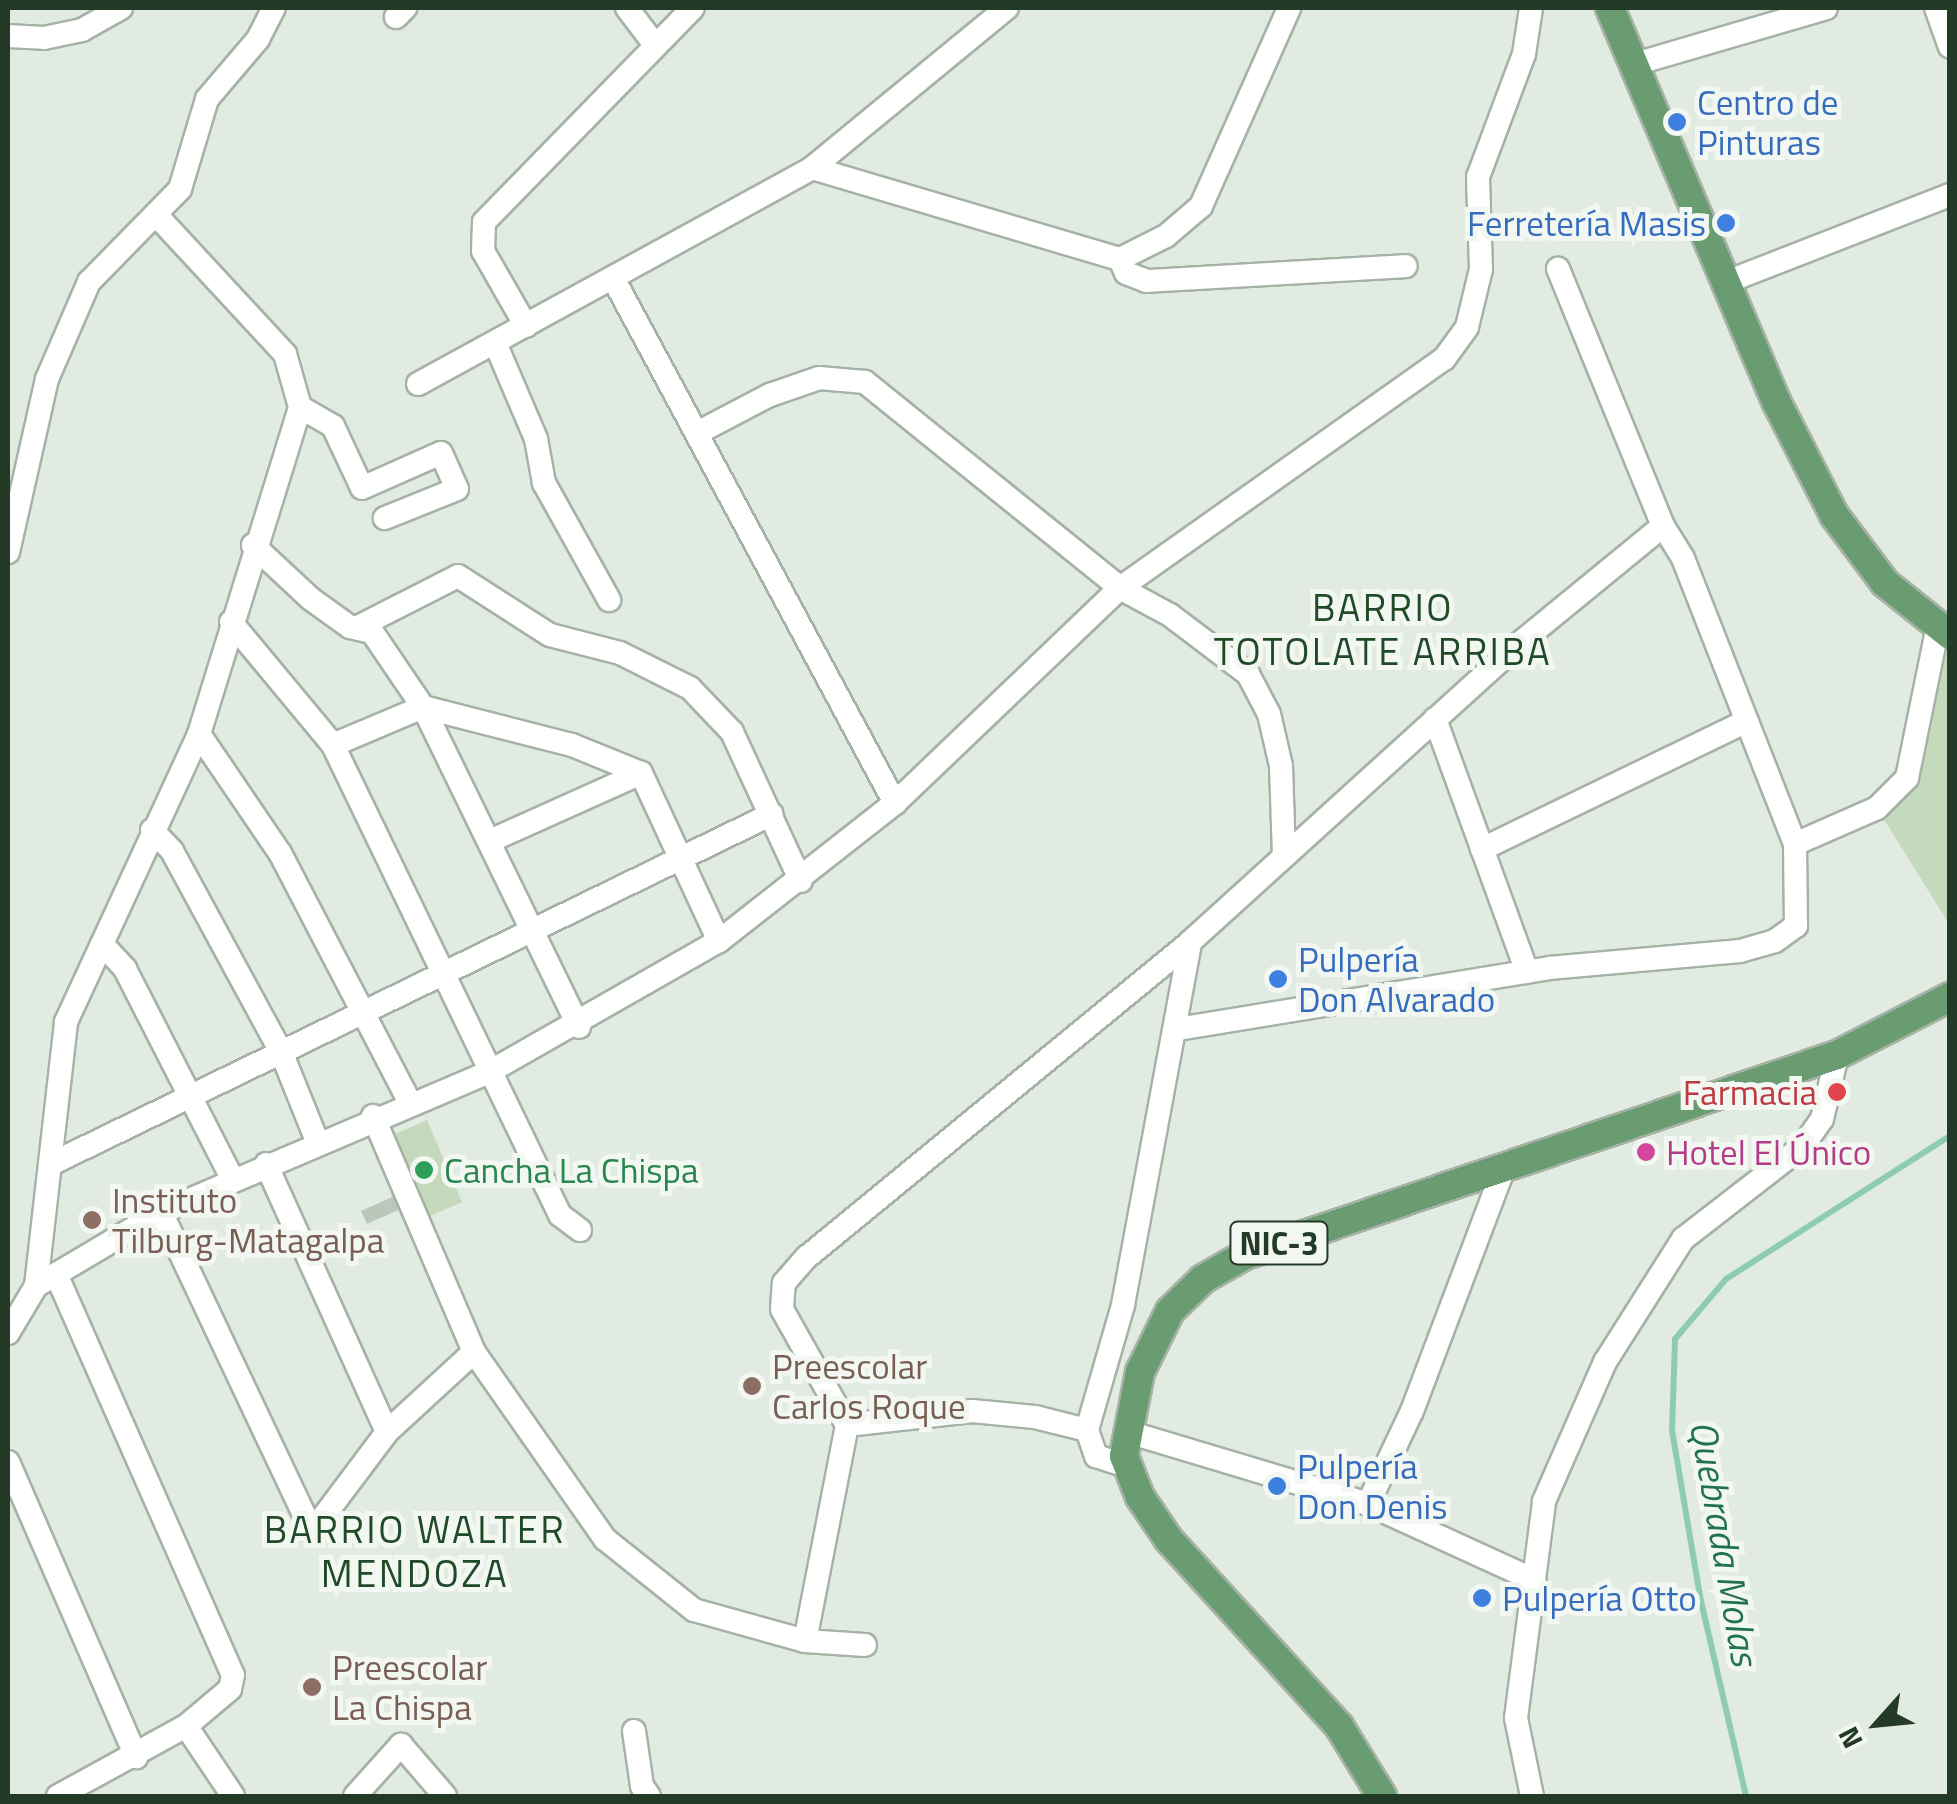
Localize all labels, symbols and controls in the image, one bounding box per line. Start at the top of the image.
place label: Centro de Pinturas [1697,81,1838,163]
marker: Centro de Pinturas [1666,111,1688,133]
place label: Ferretería Masis [1467,202,1706,244]
marker: Ferretería Masis [1715,212,1737,234]
district label: BARRIO TOTOLATE ARRIBA [1214,585,1552,674]
place label: Pulpería Don Alvarado [1298,938,1495,1020]
marker: Pulpería Don Alvarado [1267,968,1289,990]
place label: Farmacia [1683,1071,1817,1113]
marker: Farmacia [1826,1081,1848,1103]
place label: Hotel El Único [1666,1131,1871,1173]
marker: Hotel El Único [1635,1141,1657,1163]
place label: Cancha La Chispa [444,1149,698,1191]
marker: Cancha La Chispa [413,1159,435,1181]
place label: Instituto Tilburg-Matagalpa [112,1179,384,1261]
marker: Instituto Tilburg-Matagalpa [81,1209,103,1231]
road number: NIC-3 [1229,1216,1329,1270]
place label: Preescolar Carlos Roque [772,1345,966,1427]
marker: Preescolar Carlos Roque [741,1375,763,1397]
water label: Quebrada Molas [1680,1417,1768,1669]
place label: Pulpería Don Denis [1297,1445,1448,1527]
marker: Pulpería Don Denis [1266,1475,1288,1497]
district label: BARRIO WALTER MENDOZA [264,1507,566,1596]
place label: Pulpería Otto [1502,1577,1697,1619]
marker: Pulpería Otto [1471,1587,1493,1609]
place label: Preescolar La Chispa [332,1646,487,1728]
north arrow [1827,1674,1927,1774]
marker: Preescolar La Chispa [301,1676,323,1698]
text: N [1826,1719,1873,1756]

